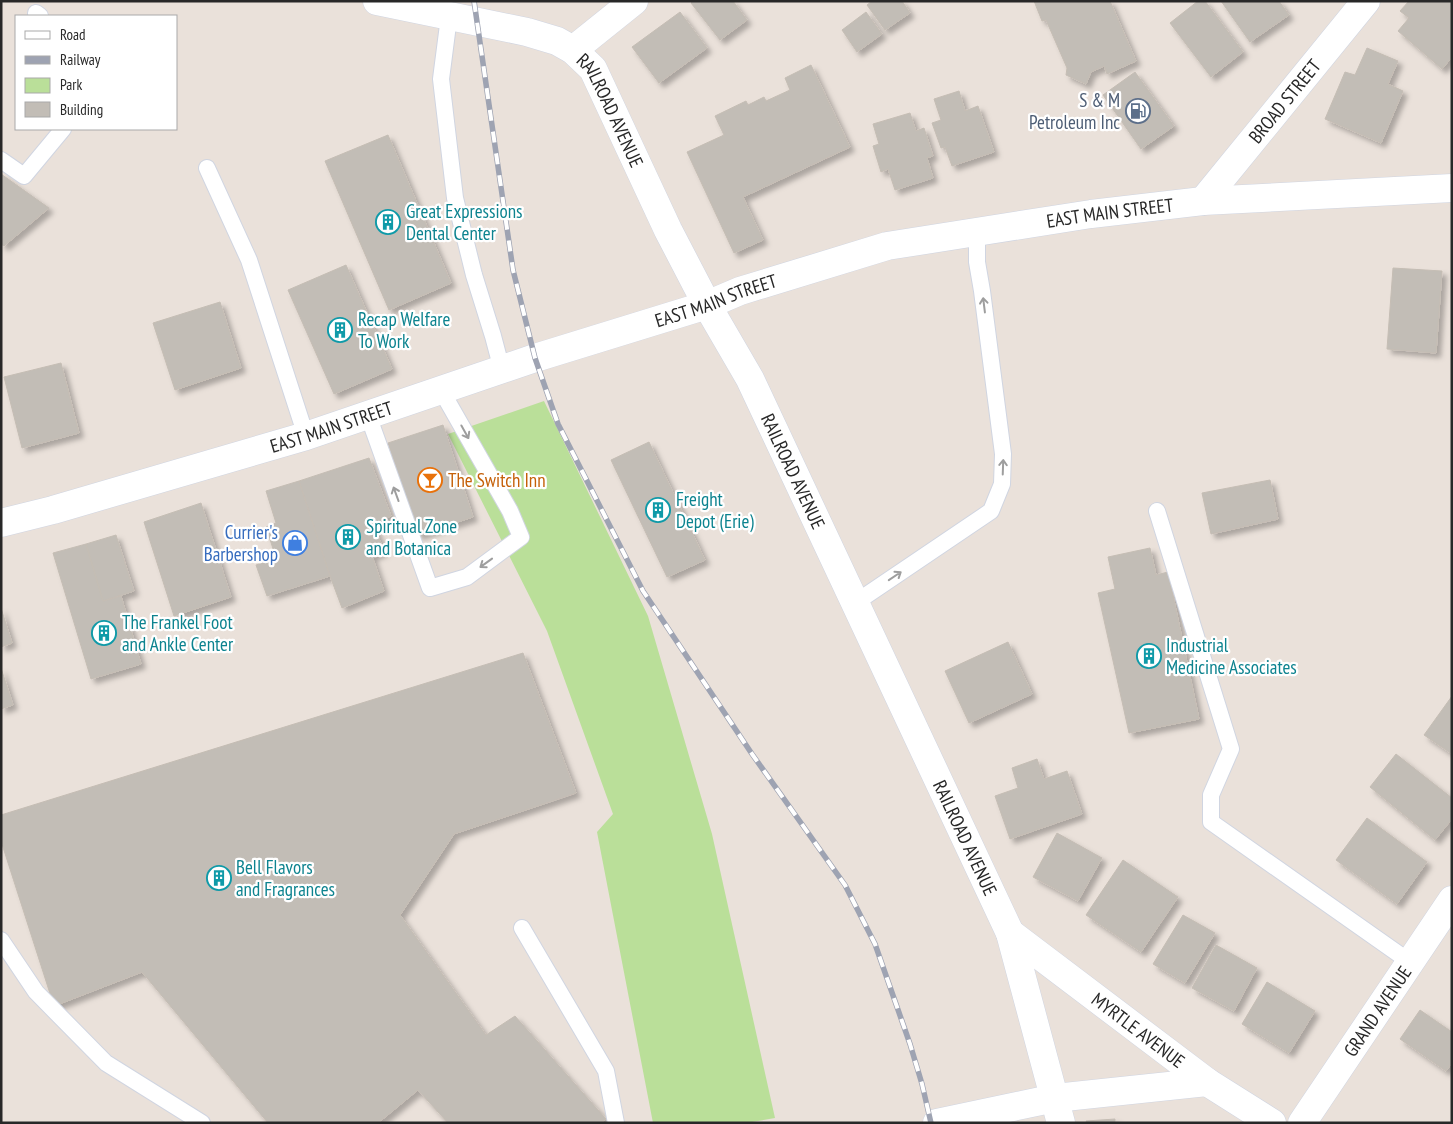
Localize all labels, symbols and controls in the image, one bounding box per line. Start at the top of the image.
legend [15,15,178,130]
text: Road [60,25,86,44]
street label: RAILROAD AVENUE [572,48,649,171]
text: Railway [60,50,101,69]
street label: BROAD STREET [1243,54,1326,148]
text: Park [60,75,82,94]
place label: S & M Petroleum Inc [1029,88,1120,134]
fuel station icon: S & M Petroleum Inc [1125,98,1151,124]
text: Building [60,100,103,119]
street label: EAST MAIN STREET [1045,192,1175,233]
place label: Great Expressions Dental Center [406,199,523,245]
building icon: Great Expressions Dental Center [375,209,401,235]
street label: EAST MAIN STREET [652,268,780,332]
one-way arrow [979,298,989,314]
place label: Recap Welfare To Work [358,307,450,353]
building icon: Recap Welfare To Work [327,317,353,343]
street label: EAST MAIN STREET [267,395,396,458]
street label: RAILROAD AVENUE [756,410,831,533]
one-way arrow [460,425,470,440]
one-way arrow [998,459,1007,475]
bar icon: The Switch Inn [417,467,443,493]
place label: The Switch Inn [448,468,546,492]
one-way arrow [391,487,400,502]
place label: Freight Depot (Erie) [676,487,754,533]
building icon: Freight Depot (Erie) [645,497,671,523]
place label: Spiritual Zone and Botanica [366,514,457,560]
place label: Currier's Barbershop [204,520,278,566]
building icon: Spiritual Zone and Botanica [335,524,361,550]
shop icon: Currier's Barbershop [282,530,308,556]
one-way arrow [479,558,493,568]
one-way arrow [888,570,902,581]
place label: The Frankel Foot and Ankle Center [122,610,234,656]
building icon: The Frankel Foot and Ankle Center [91,620,117,646]
place label: Industrial Medicine Associates [1166,633,1297,679]
building icon: Industrial Medicine Associates [1136,643,1162,669]
street label: RAILROAD AVENUE [928,776,1003,899]
place label: Bell Flavors and Fragrances [236,855,335,901]
building icon: Bell Flavors and Fragrances [206,865,232,891]
street label: GRAND AVENUE [1338,961,1416,1061]
street label: MYRTLE AVENUE [1087,987,1190,1073]

